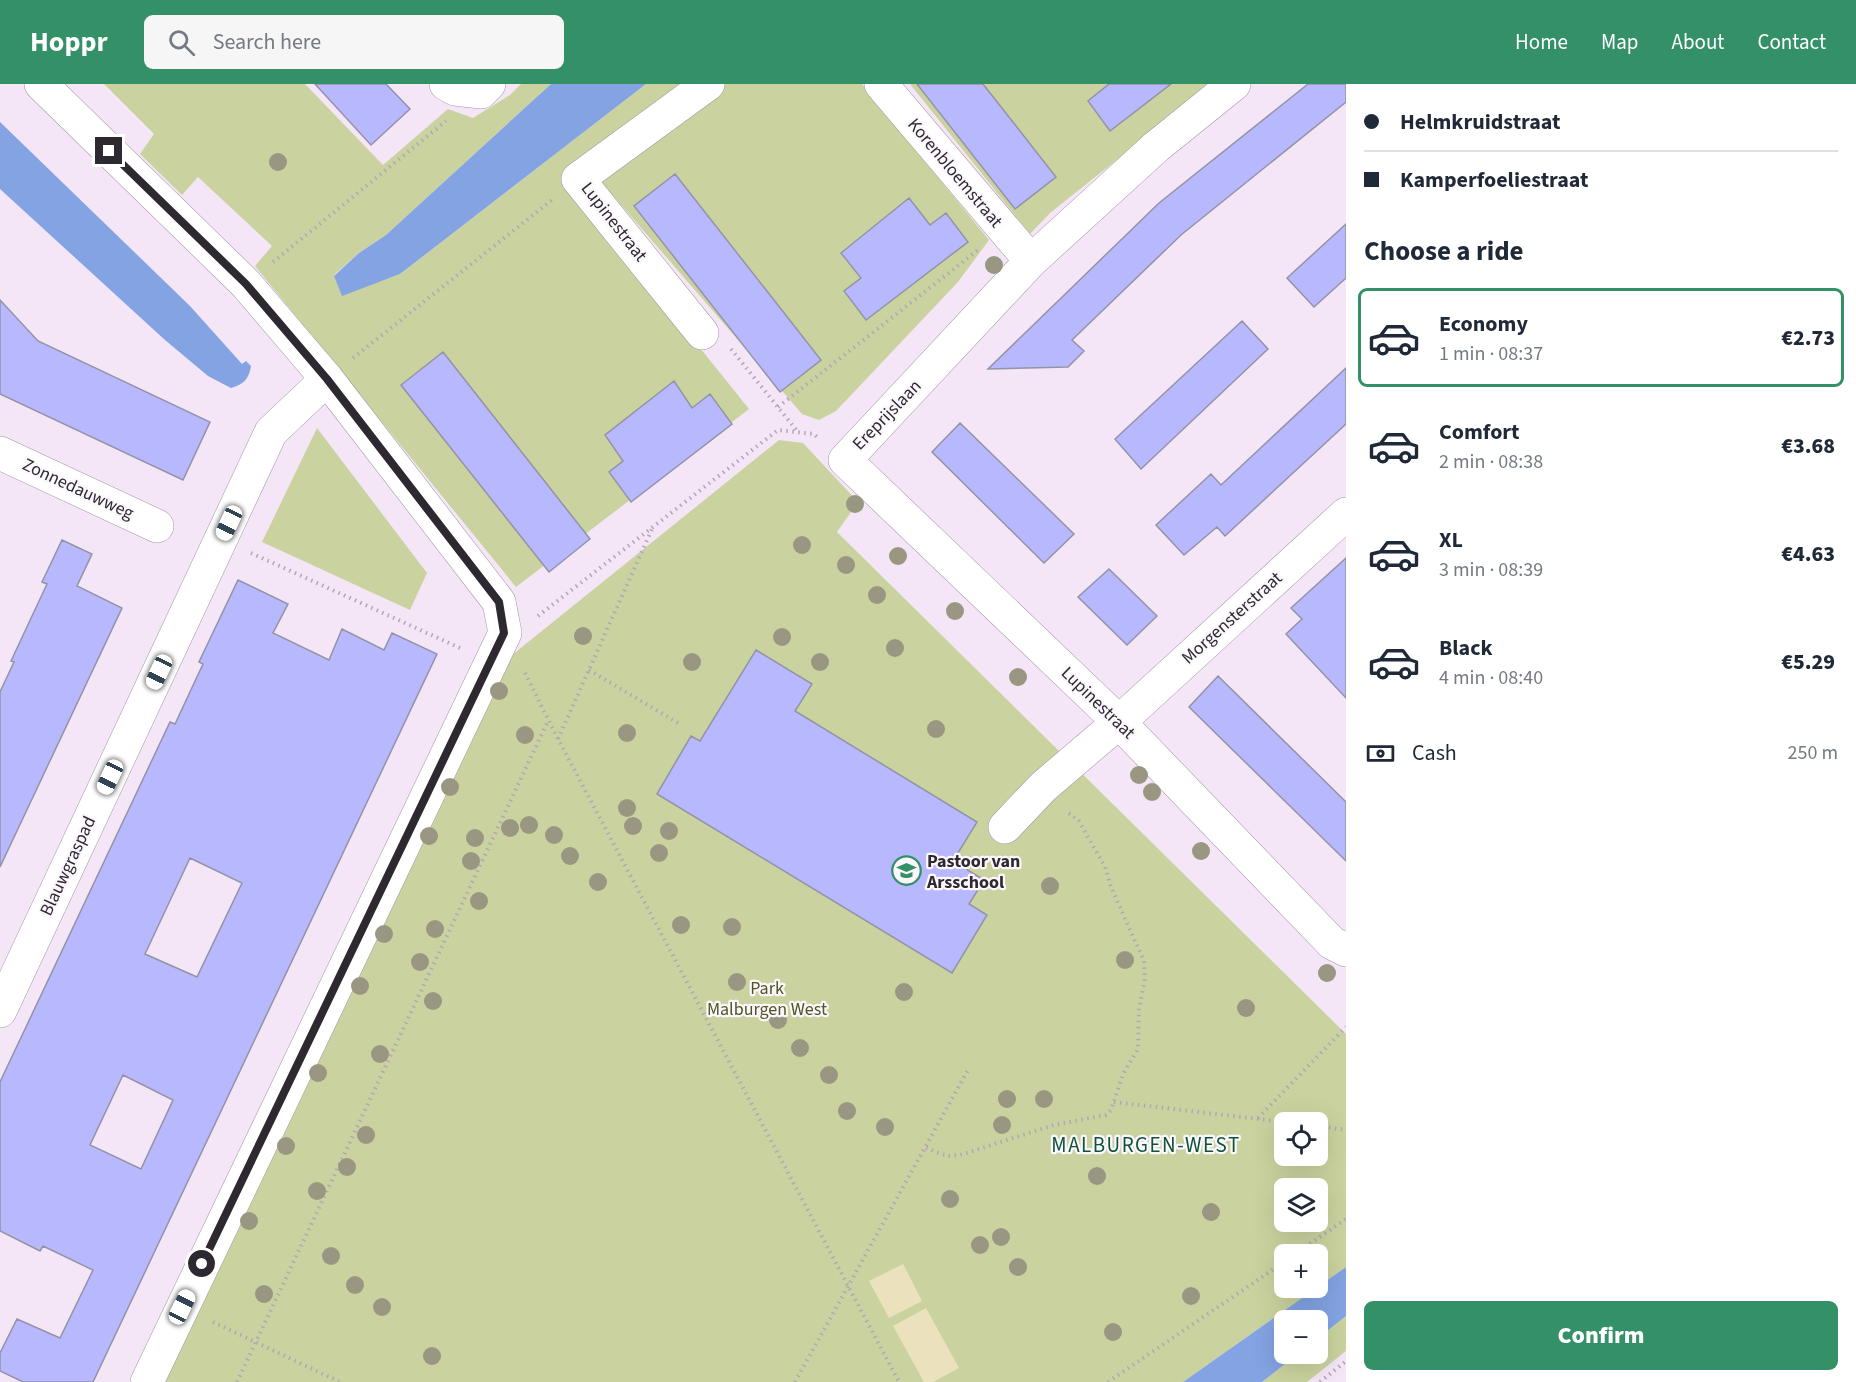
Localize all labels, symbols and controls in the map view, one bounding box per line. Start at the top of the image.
search box [144,15,564,69]
text: Hoppr [30,22,108,62]
icon: search [165,26,198,59]
text: Search here [213,26,321,58]
text: Home [1515,27,1568,57]
text: Map [1601,27,1639,57]
text: About [1672,27,1724,57]
text: Contact [1757,27,1826,57]
text: Helmkruidstraat [1400,106,1560,138]
street label: Korenbloemstraat [902,113,1008,233]
route end [95,137,122,164]
text: Kamperfoeliestraat [1400,164,1588,196]
street label: Lupinestraat [575,177,653,267]
text: Choose a ride [1364,232,1524,271]
text: Economy [1439,308,1528,340]
icon: car [1367,311,1421,365]
text: €2.73 [1781,322,1835,354]
text: 1 min · 08:37 [1439,340,1543,368]
street label: Ereprijslaan [847,374,927,456]
text: Comfort [1439,416,1520,448]
icon: car [1367,419,1421,473]
text: €3.68 [1781,430,1835,462]
text: 2 min · 08:38 [1439,448,1543,476]
street label: Zonnedauwweg [18,452,138,526]
car [213,503,245,543]
text: XL [1439,524,1463,556]
icon: car [1367,527,1421,581]
text: €4.63 [1781,538,1835,570]
text: 3 min · 08:39 [1439,556,1543,584]
street label: Morgensterstraat [1176,566,1288,670]
text: Black [1439,632,1493,664]
icon: car [1367,635,1421,689]
text: €5.29 [1781,646,1835,678]
car [143,652,175,692]
street label: Lupinestraat [1055,661,1141,745]
text: 4 min · 08:40 [1439,664,1543,692]
icon: cash [1364,737,1397,770]
text: Cash [1412,737,1457,769]
text: 250 m [1788,739,1838,767]
car [94,757,126,797]
street label: Blauwgraspad [34,812,102,920]
place label: Pastoor van Arsschool [926,849,1020,895]
school or university icon: Pastoor van Arsschool [890,855,922,887]
park label: Park Malburgen West [707,976,827,1022]
map controls [1274,1112,1328,1364]
button: locate [1274,1112,1328,1166]
district label: MALBURGEN-WEST [1051,1130,1241,1160]
button: layers [1274,1178,1328,1232]
button: + [1274,1244,1328,1298]
route start [188,1250,215,1277]
car [166,1287,198,1327]
button: Confirm [1364,1301,1838,1370]
button: − [1274,1310,1328,1364]

